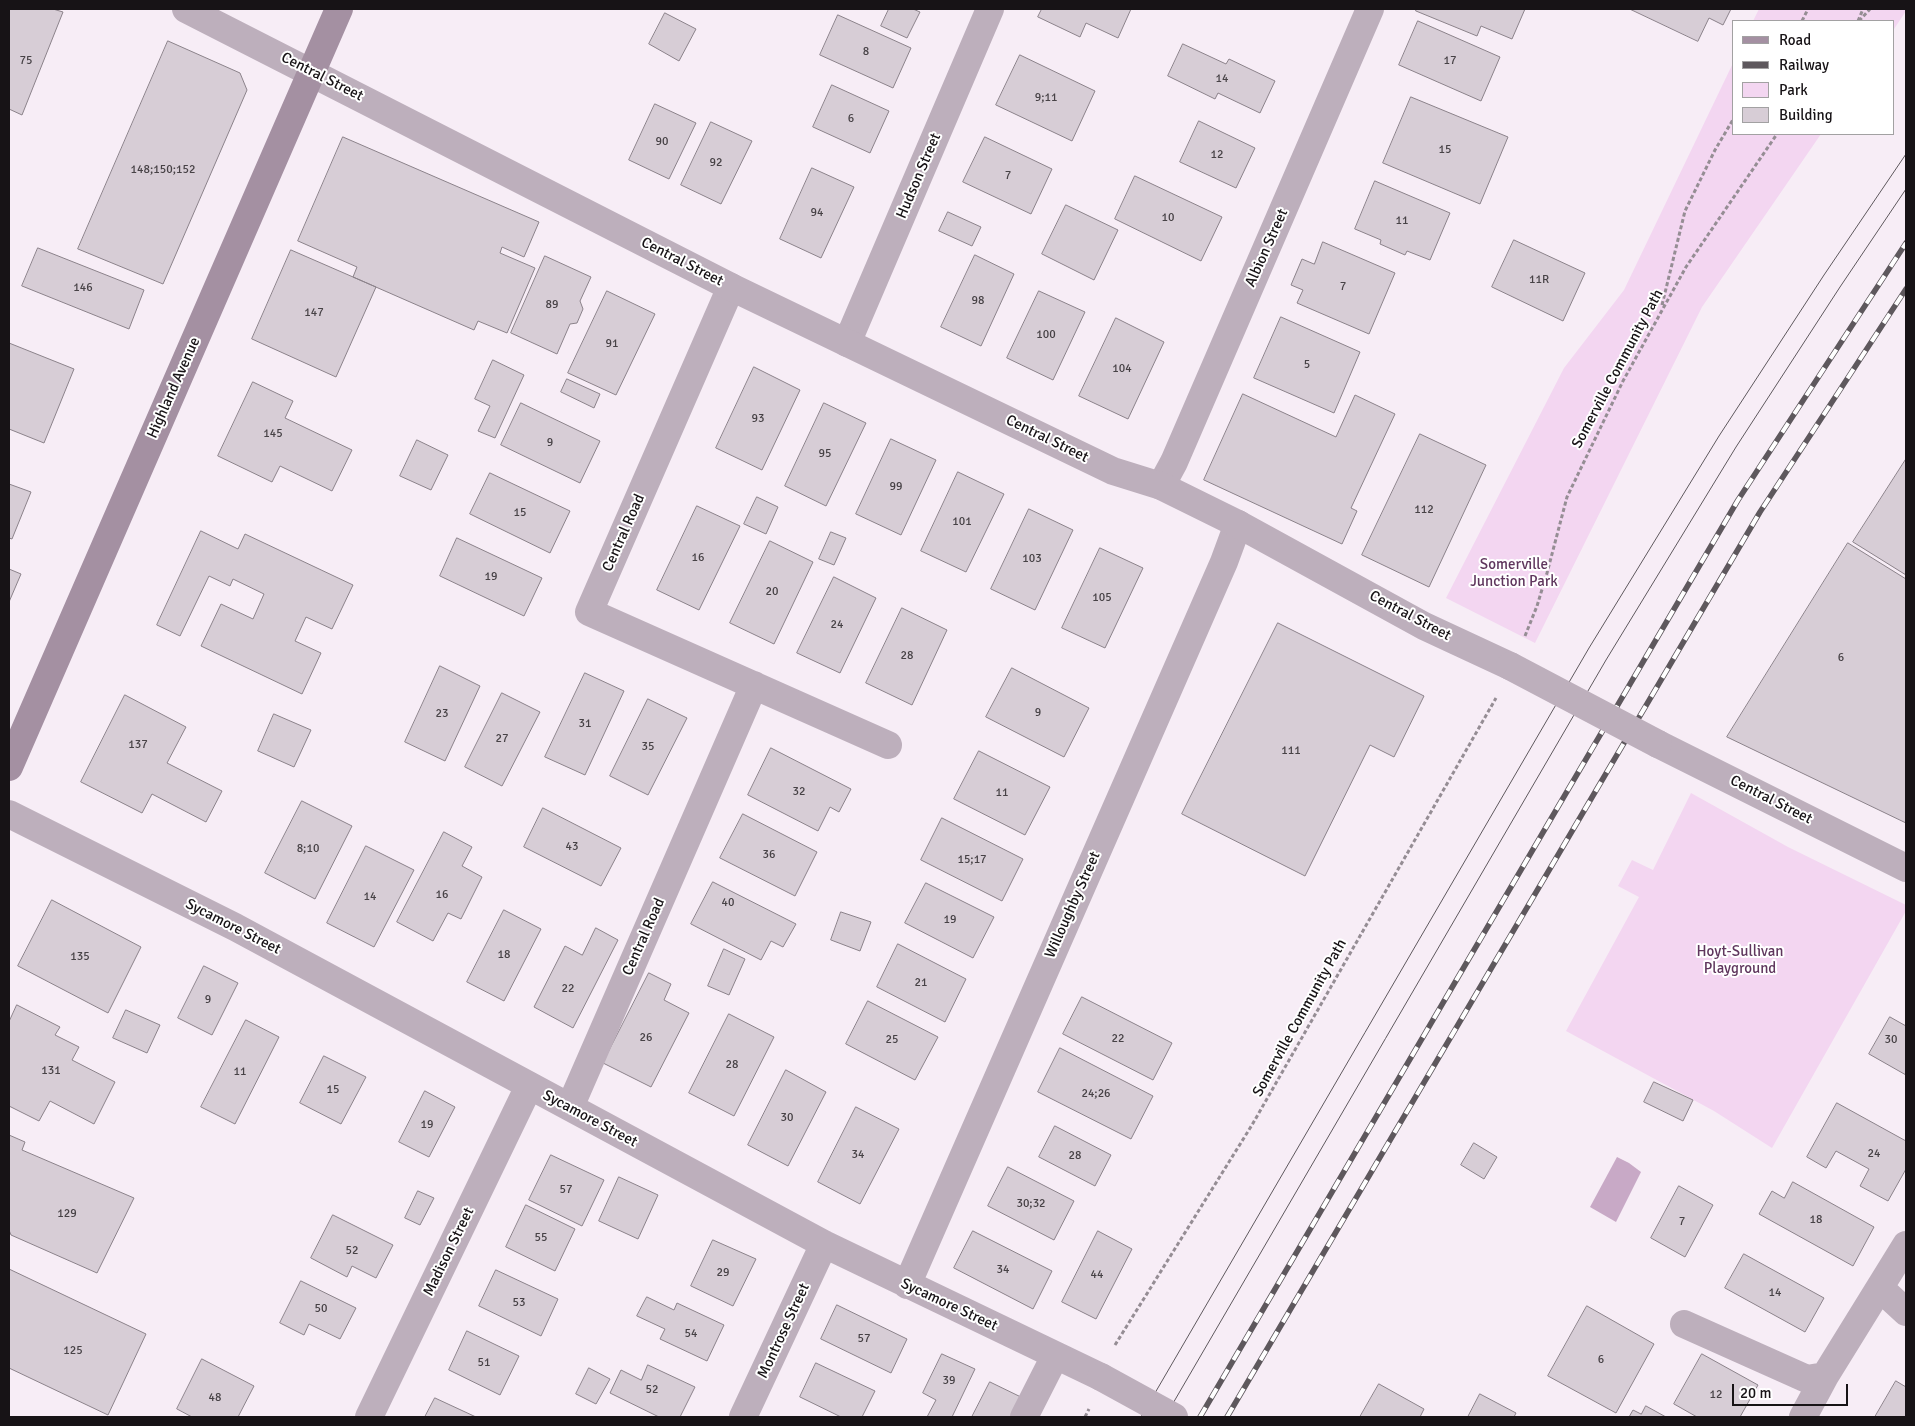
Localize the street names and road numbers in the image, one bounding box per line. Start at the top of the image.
street label: Central Street [278,49,366,105]
street label: Hudson Street [893,131,945,221]
street label: Albion Street [1242,206,1292,290]
street label: Central Street [638,234,726,290]
street label: Somerville Community Path [1568,287,1668,451]
street label: Highland Avenue [144,335,204,441]
street label: Central Street [1003,411,1091,467]
street label: Central Road [599,492,649,574]
street label: Central Street [1366,587,1454,645]
street label: Central Street [1727,772,1815,828]
street label: Willoughby Street [1041,849,1105,961]
street label: Sycamore Street [182,895,284,959]
street label: Central Road [619,896,669,978]
street label: Somerville Community Path [1249,936,1351,1100]
street label: Sycamore Street [540,1087,640,1151]
street label: Madison Street [420,1205,478,1299]
street label: Sycamore Street [898,1275,1000,1335]
street label: Montrose Street [754,1281,814,1381]

